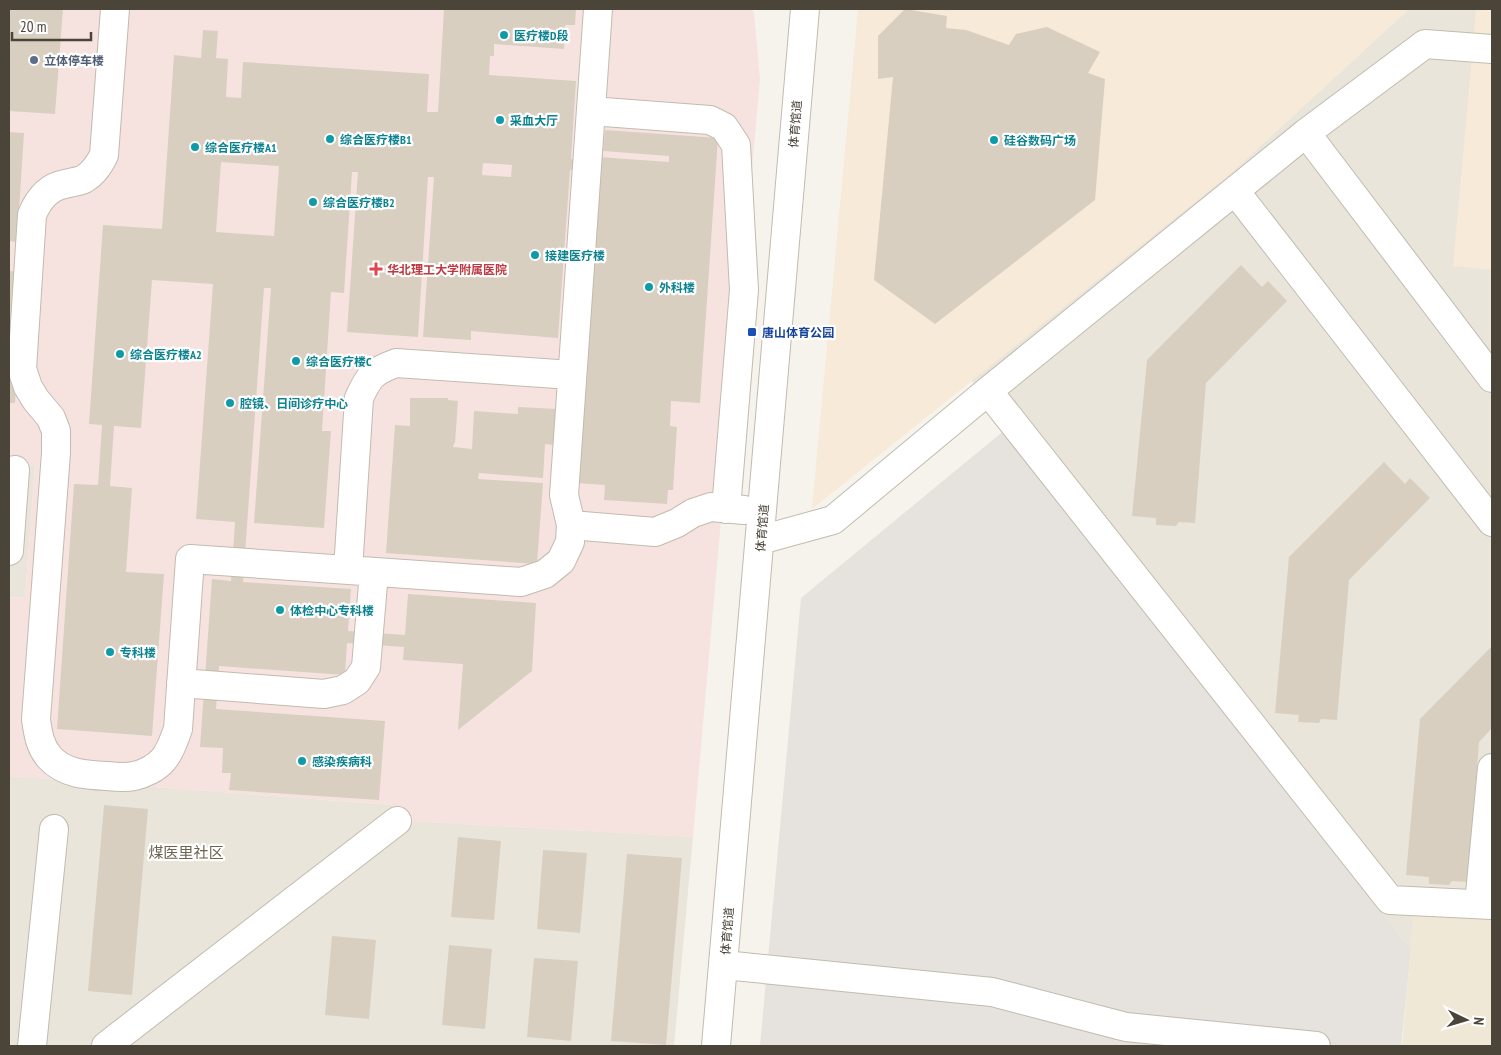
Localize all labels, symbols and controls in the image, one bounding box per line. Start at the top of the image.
scale bar [12,10,91,42]
text: 20 m [20,17,46,36]
place label: 医疗楼D段 [514,28,568,43]
marker: 医疗楼D段 [498,29,510,41]
place label: 立体停车楼 [44,53,104,68]
marker: 立体停车楼 [28,54,40,66]
street label: 体育馆道 [785,99,805,149]
place label: 采血大厅 [510,113,558,128]
marker: 采血大厅 [494,114,506,126]
place label: 综合医疗楼B1 [340,132,412,147]
marker: 综合医疗楼B1 [324,133,336,145]
place label: 硅谷数码广场 [1004,133,1076,148]
marker: 硅谷数码广场 [988,134,1000,146]
place label: 综合医疗楼A1 [205,140,277,155]
marker: 综合医疗楼A1 [189,141,201,153]
place label: 综合医疗楼B2 [323,195,395,210]
marker: 综合医疗楼B2 [307,196,319,208]
place label: 接建医疗楼 [545,248,605,263]
marker: 接建医疗楼 [529,249,541,261]
marker: 华北理工大学附属医院 [369,262,383,276]
place label: 华北理工大学附属医院 [387,262,507,277]
place label: 外科楼 [659,280,695,295]
marker: 外科楼 [643,281,655,293]
place label: 唐山体育公园 [762,325,834,340]
marker: 唐山体育公园 [746,326,758,338]
place label: 综合医疗楼A2 [130,347,202,362]
marker: 综合医疗楼A2 [114,348,126,360]
place label: 综合医疗楼C [306,354,372,369]
marker: 综合医疗楼C [290,355,302,367]
place label: 腔镜、日间诊疗中心 [240,396,348,411]
marker: 腔镜、日间诊疗中心 [224,397,236,409]
street label: 体育馆道 [752,503,772,553]
place label: 体检中心专科楼 [290,603,374,618]
marker: 体检中心专科楼 [274,604,286,616]
place label: 专科楼 [120,645,156,660]
marker: 专科楼 [104,646,116,658]
place label: 感染疾病科 [312,754,372,769]
marker: 感染疾病科 [296,755,308,767]
district label: 煤医里社区 [148,843,224,862]
street label: 体育馆道 [717,906,737,956]
north arrow [1441,995,1491,1045]
text: N [1470,1017,1488,1026]

